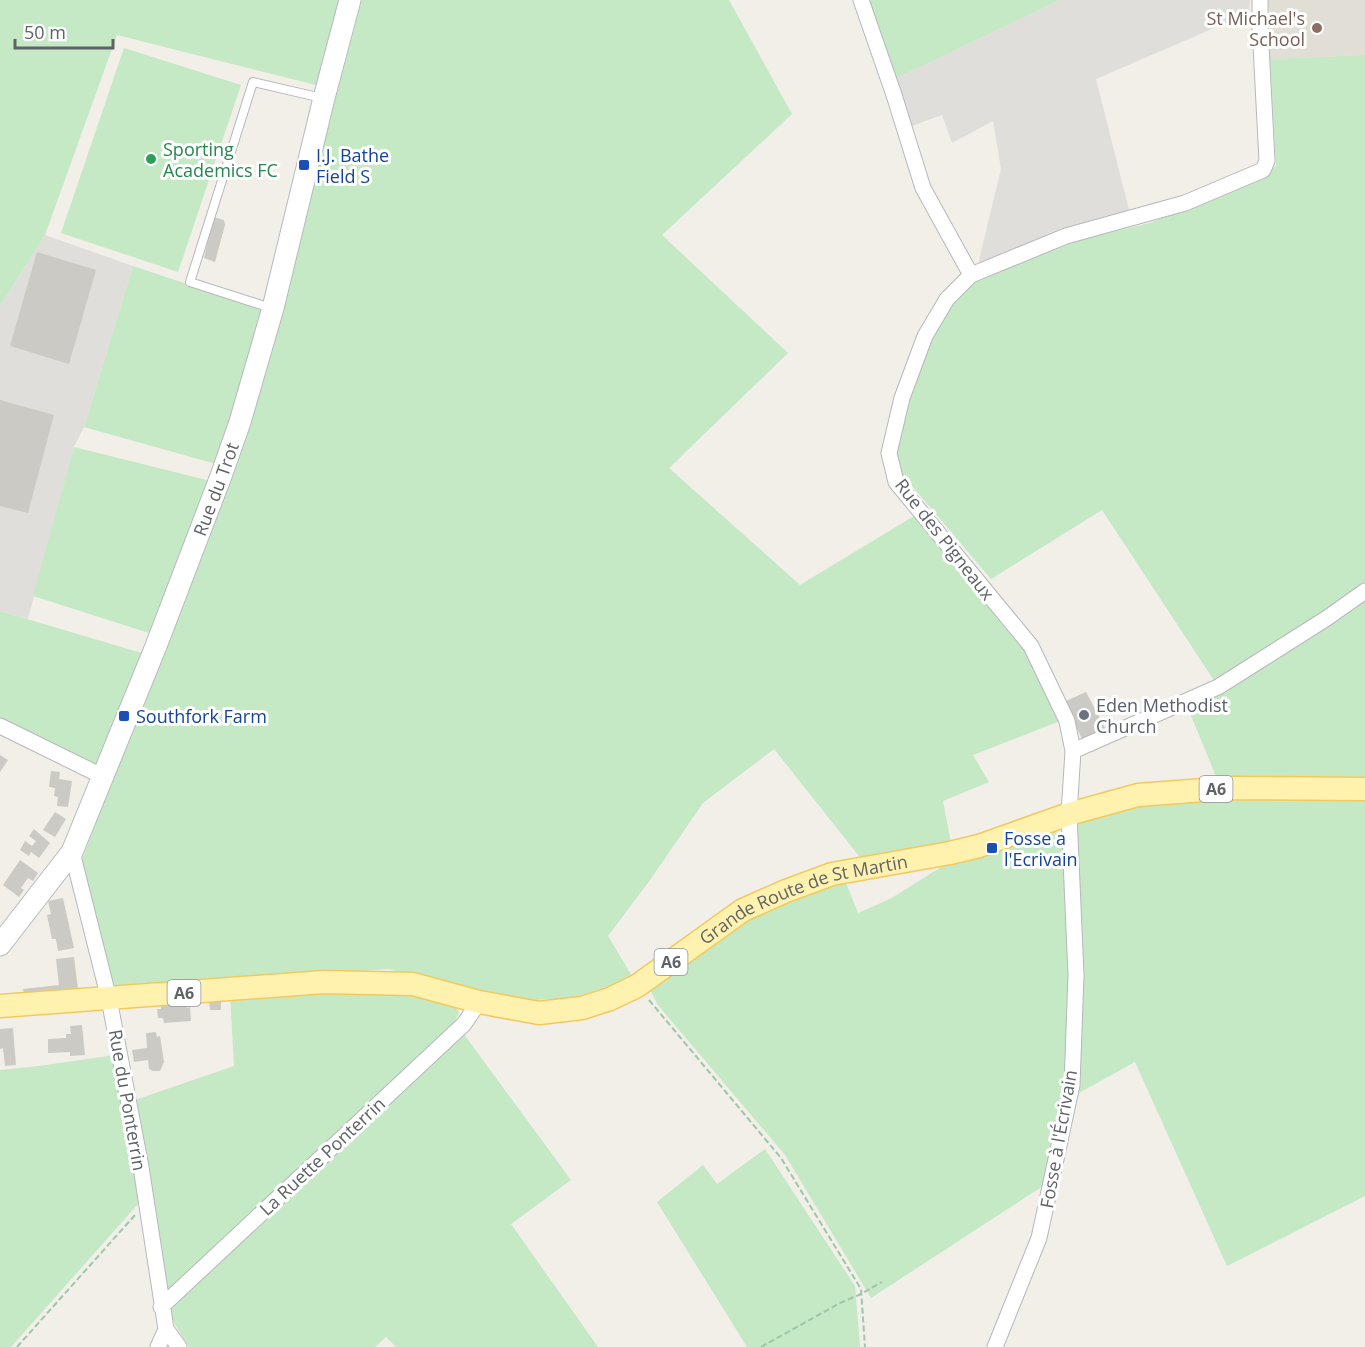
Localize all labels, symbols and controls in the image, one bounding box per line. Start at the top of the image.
place label: St Michael's School [1206,6,1305,51]
scale bar [15,12,112,50]
text: 50 m [24,20,66,44]
marker: St Michael's School [1310,21,1324,35]
place label: Sporting Academics FC [163,137,278,182]
place label: I.J. Bathe Field S [316,143,389,188]
marker: Sporting Academics FC [144,152,158,166]
marker: I.J. Bathe Field S [297,158,311,172]
street label: Rue du Trot [187,439,244,539]
street label: Rue des Pigneaux [890,473,1000,605]
place label: Eden Methodist Church [1096,693,1228,738]
place label: Southfork Farm [136,704,267,728]
marker: Eden Methodist Church [1077,708,1091,722]
marker: Southfork Farm [117,709,131,723]
road number: A6 [1200,776,1232,802]
place label: Fosse a l'Ecrivain [1004,826,1078,871]
marker: Fosse a l'Ecrivain [985,841,999,855]
street label: Grande Route de St Martin [694,849,909,950]
road number: A6 [654,949,688,975]
road number: A6 [168,980,201,1006]
street label: Rue du Ponterrin [104,1027,152,1173]
street label: Fosse à l'Écrivain [1034,1068,1082,1210]
street label: La Ruette Ponterrin [254,1091,390,1221]

